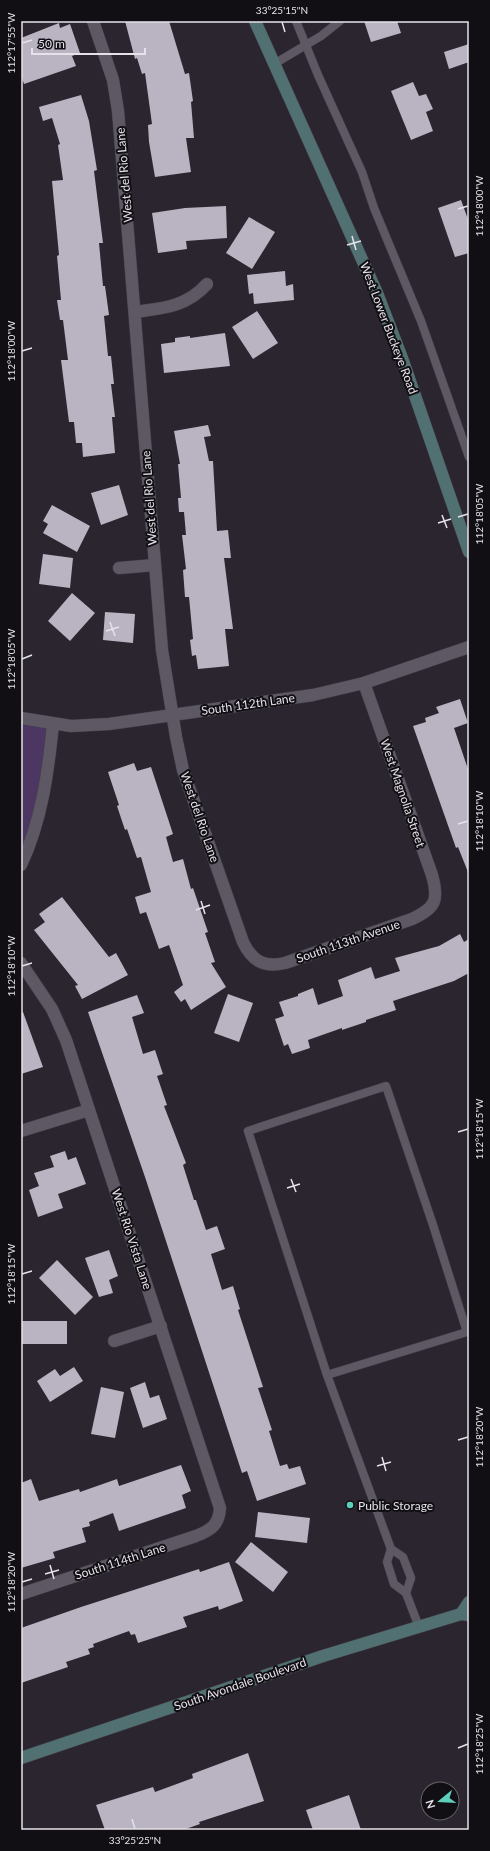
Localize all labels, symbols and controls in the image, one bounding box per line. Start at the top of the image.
text: 33°25'15"N [256,4,308,16]
text: 112°17'55"W [5,12,17,73]
scale bar [32,30,145,56]
text: 50 m [38,36,65,51]
street label: West del Rio Lane [112,127,136,223]
text: 112°18'00"W [473,175,485,236]
street label: West Lower Buckeye Road [357,260,421,396]
text: 112°18'00"W [5,320,17,381]
street label: West del Rio Lane [138,450,160,546]
text: 112°18'05"W [473,483,485,544]
text: 112°18'05"W [5,628,17,689]
street label: South 112th Lane [200,690,296,718]
street label: West Magnolia Street [377,737,429,850]
street label: West del Rio Lane [177,770,223,864]
text: 112°18'10"W [473,790,485,851]
street label: South 113th Avenue [294,916,402,966]
text: 112°18'10"W [5,935,17,996]
text: 112°18'15"W [473,1098,485,1159]
street label: West Rio Vista Lane [109,1187,155,1291]
text: 112°18'15"W [5,1243,17,1304]
text: 112°18'20"W [473,1406,485,1467]
place label: Public Storage [358,1498,433,1513]
marker: Public Storage [345,1500,355,1510]
street label: South 114th Lane [73,1539,167,1583]
text: 112°18'20"W [5,1551,17,1612]
street label: South Avondale Boulevard [172,1654,308,1714]
text: 112°18'25"W [473,1713,485,1774]
north arrow [420,1781,460,1821]
text: N [423,1798,438,1810]
text: 33°25'25"N [109,1834,161,1846]

